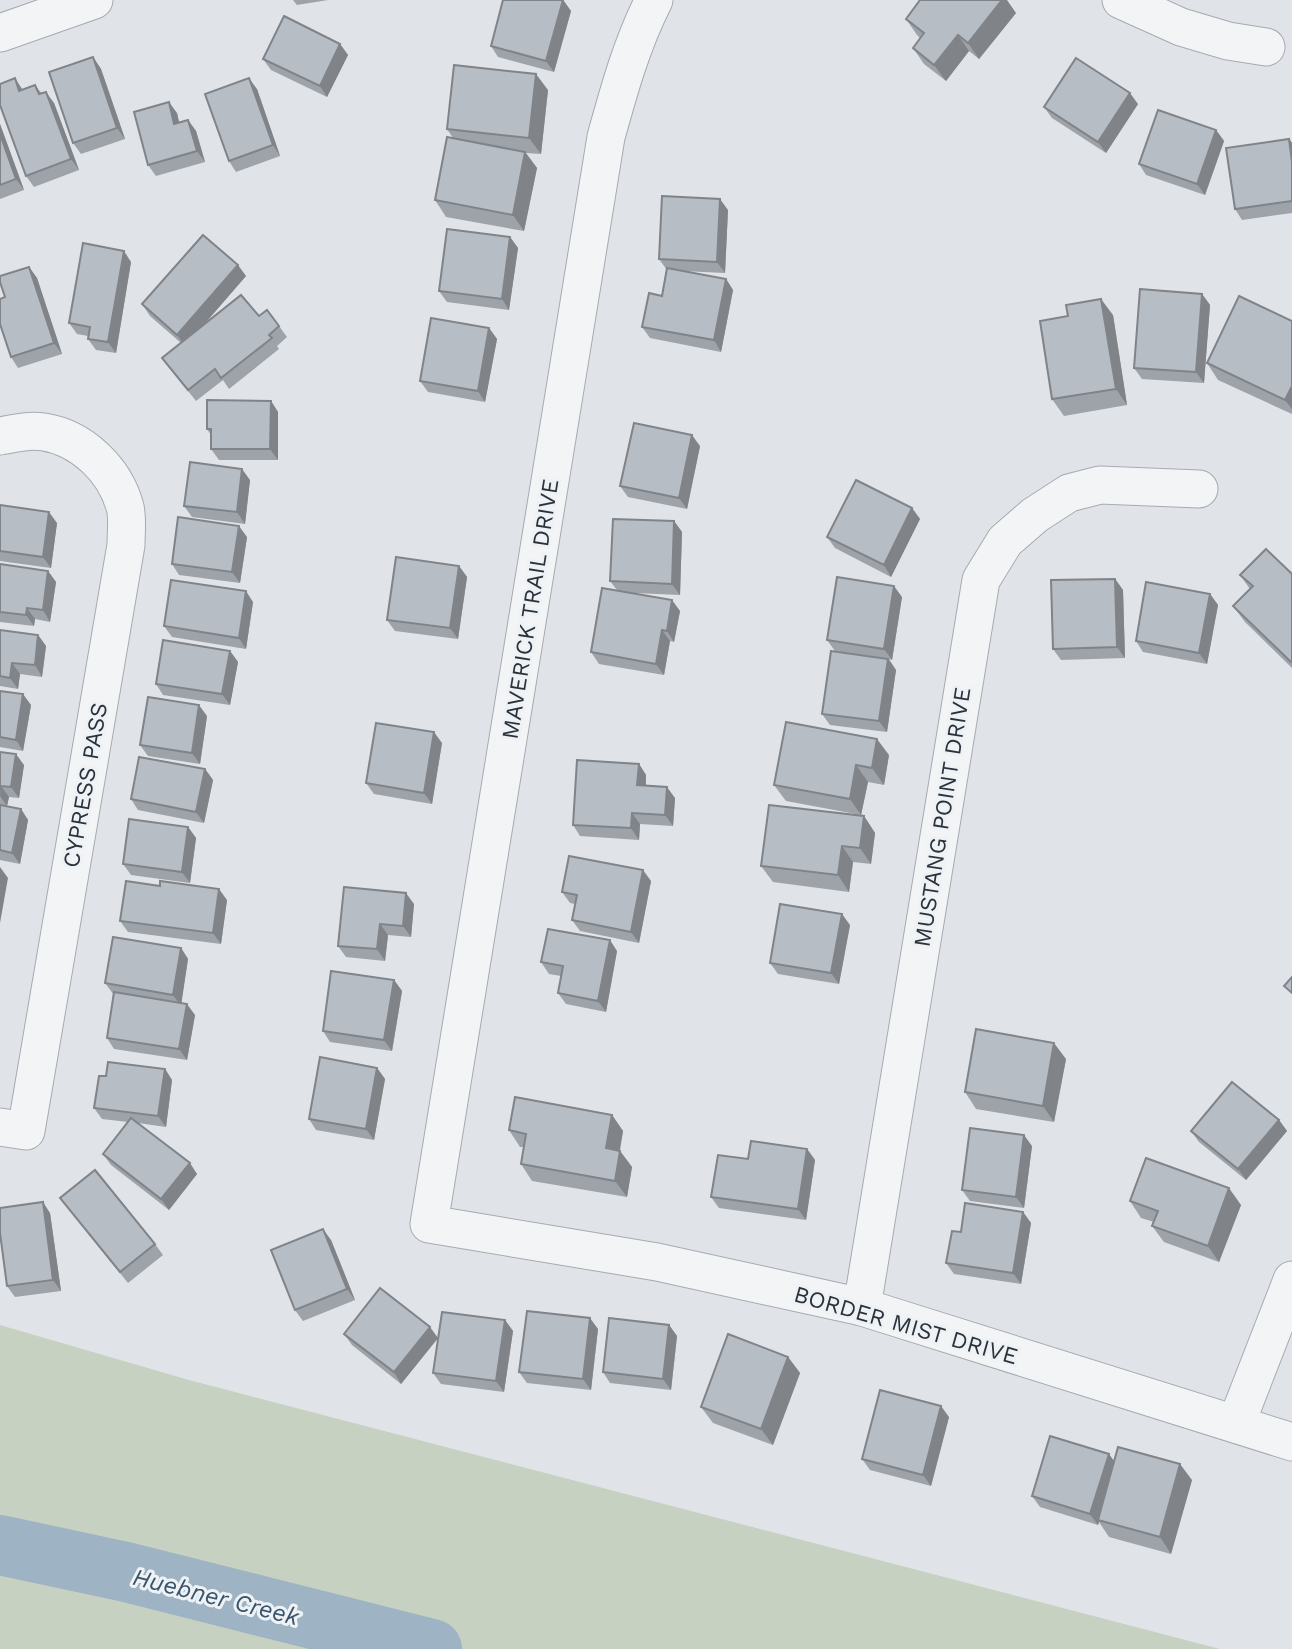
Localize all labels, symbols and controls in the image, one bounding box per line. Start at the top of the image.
street label: MAVERICK TRAIL DRIVE [497,477,564,741]
street label: MUSTANG POINT DRIVE [909,685,976,949]
street label: CYPRESS PASS [58,700,113,870]
street label: BORDER MIST DRIVE [791,1281,1021,1370]
water label: Huebner Creek [130,1563,303,1631]

